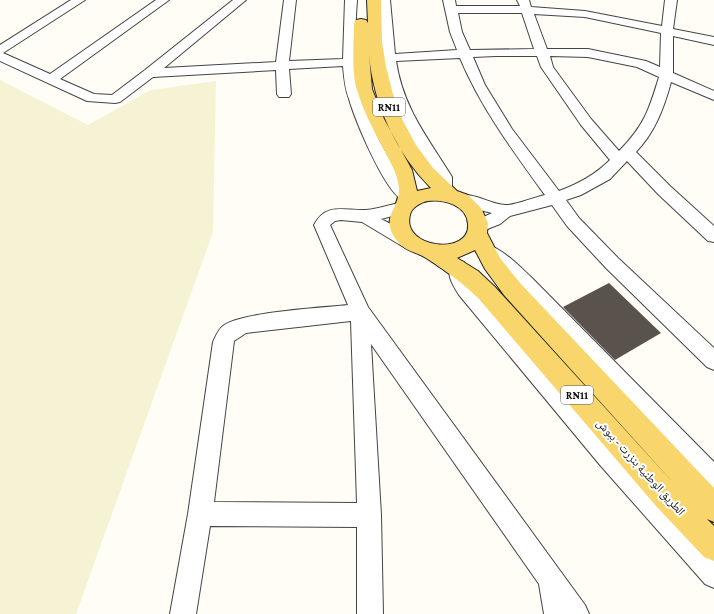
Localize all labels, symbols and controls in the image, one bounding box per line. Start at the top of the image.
road number: RN11 [373,98,405,116]
road number: RN11 [561,386,593,404]
street label: الطريق الوطنية بنزرت - ببوش [594,416,688,519]

